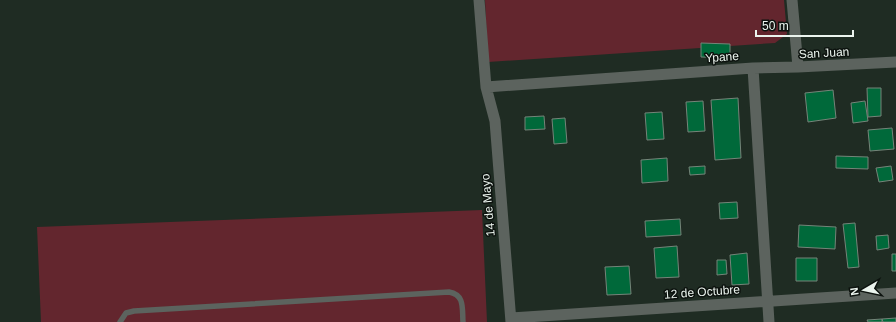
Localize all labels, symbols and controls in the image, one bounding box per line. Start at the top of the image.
scale bar [756,12,853,38]
text: 50 m [762,19,789,33]
street label: San Juan [798,45,850,61]
street label: Ypane [705,49,740,65]
street label: 14 de Mayo [478,173,498,237]
north arrow [844,270,884,310]
street label: 12 de Octubre [664,282,741,302]
text: N [848,287,861,296]

